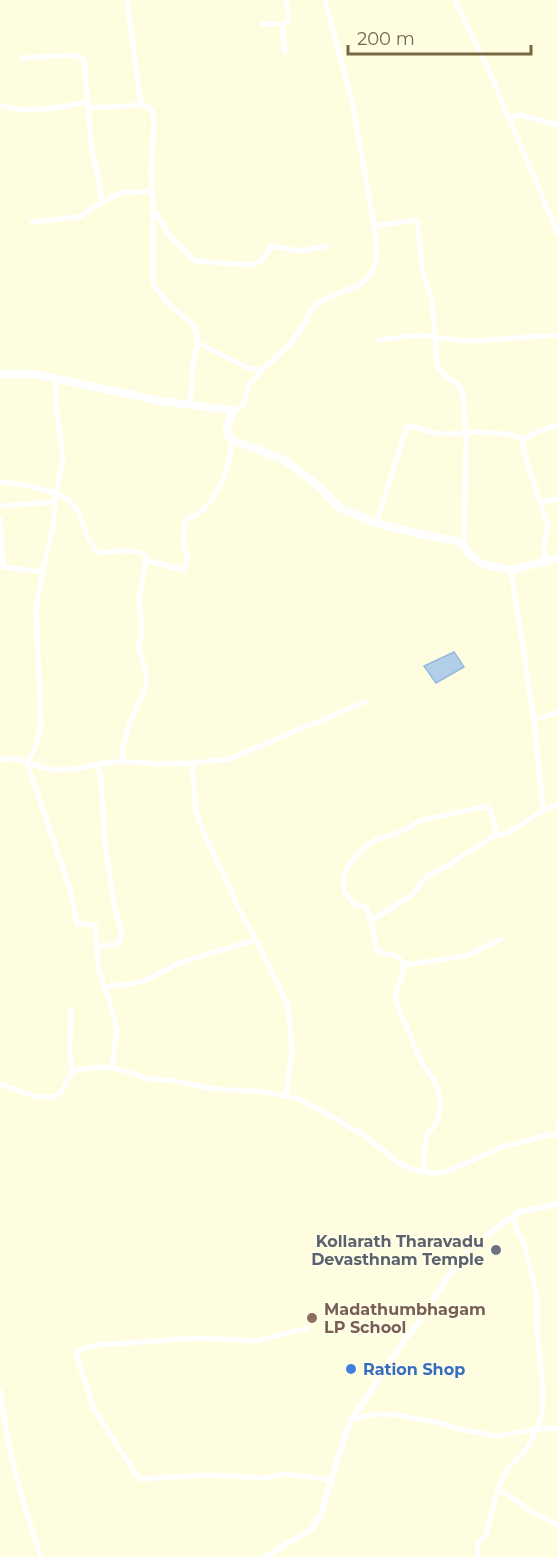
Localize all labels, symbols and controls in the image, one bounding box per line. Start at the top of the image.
scale bar [348,18,531,56]
text: 200 m [357,28,415,50]
place label: Kollarath Tharavadu Devasthnam Temple [311,1232,484,1269]
marker: Kollarath Tharavadu Devasthnam Temple [489,1243,503,1257]
place label: Madathumbhagam LP School [324,1300,486,1337]
marker: Madathumbhagam LP School [305,1311,319,1325]
place label: Ration Shop [363,1360,465,1379]
marker: Ration Shop [344,1362,358,1376]

